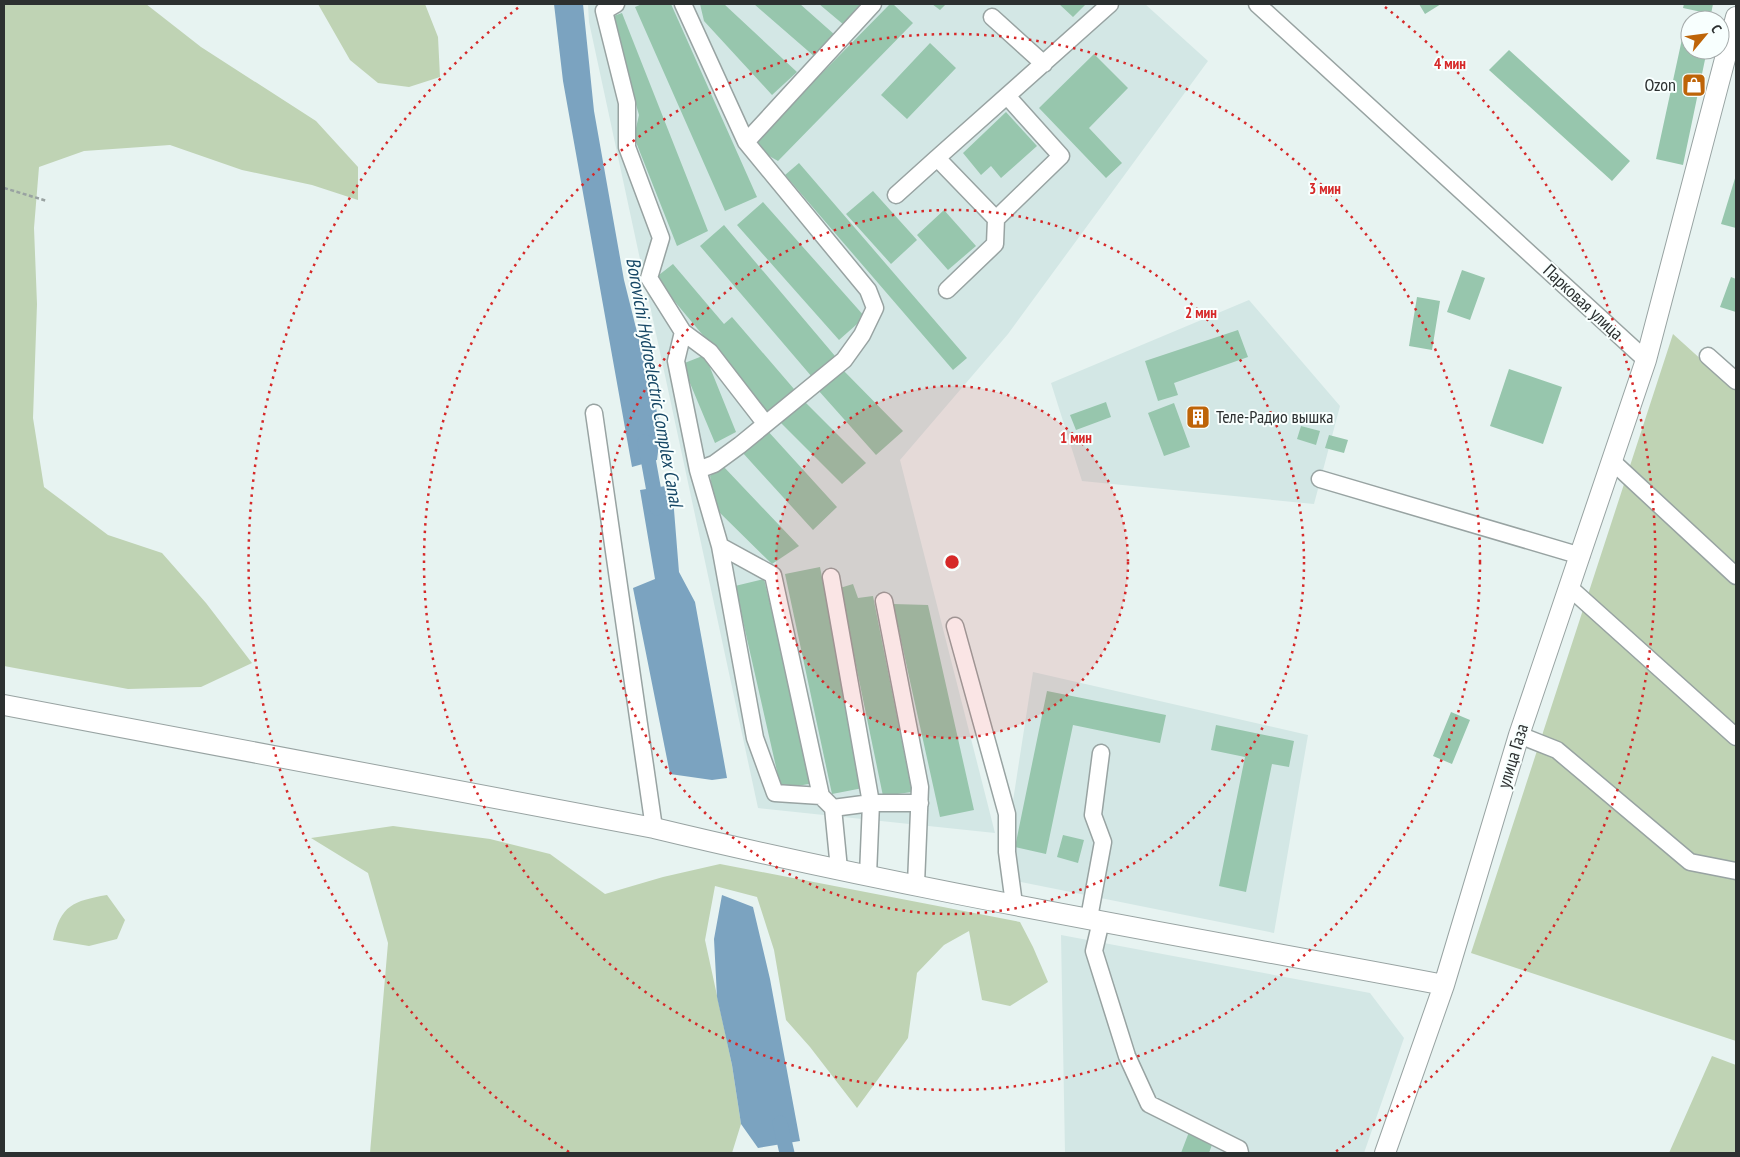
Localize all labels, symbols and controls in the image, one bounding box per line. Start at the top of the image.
north arrow [1680,10,1730,60]
text: С [1707,22,1726,36]
text: 4 мин [1434,54,1466,73]
shop icon: Ozon [1681,72,1707,98]
place label: Ozon [1644,73,1676,96]
text: 3 мин [1309,179,1341,198]
water label: Borovichi Hydroelectric Complex Canal [621,256,689,510]
street label: Парковая улица [1539,259,1628,345]
text: 2 мин [1185,303,1217,322]
building icon: Теле-Радио вышка [1185,404,1211,430]
place label: Теле-Радио вышка [1216,405,1333,428]
text: 1 мин [1060,428,1092,447]
centre of rings [943,553,961,571]
street label: улица Газа [1492,721,1533,791]

